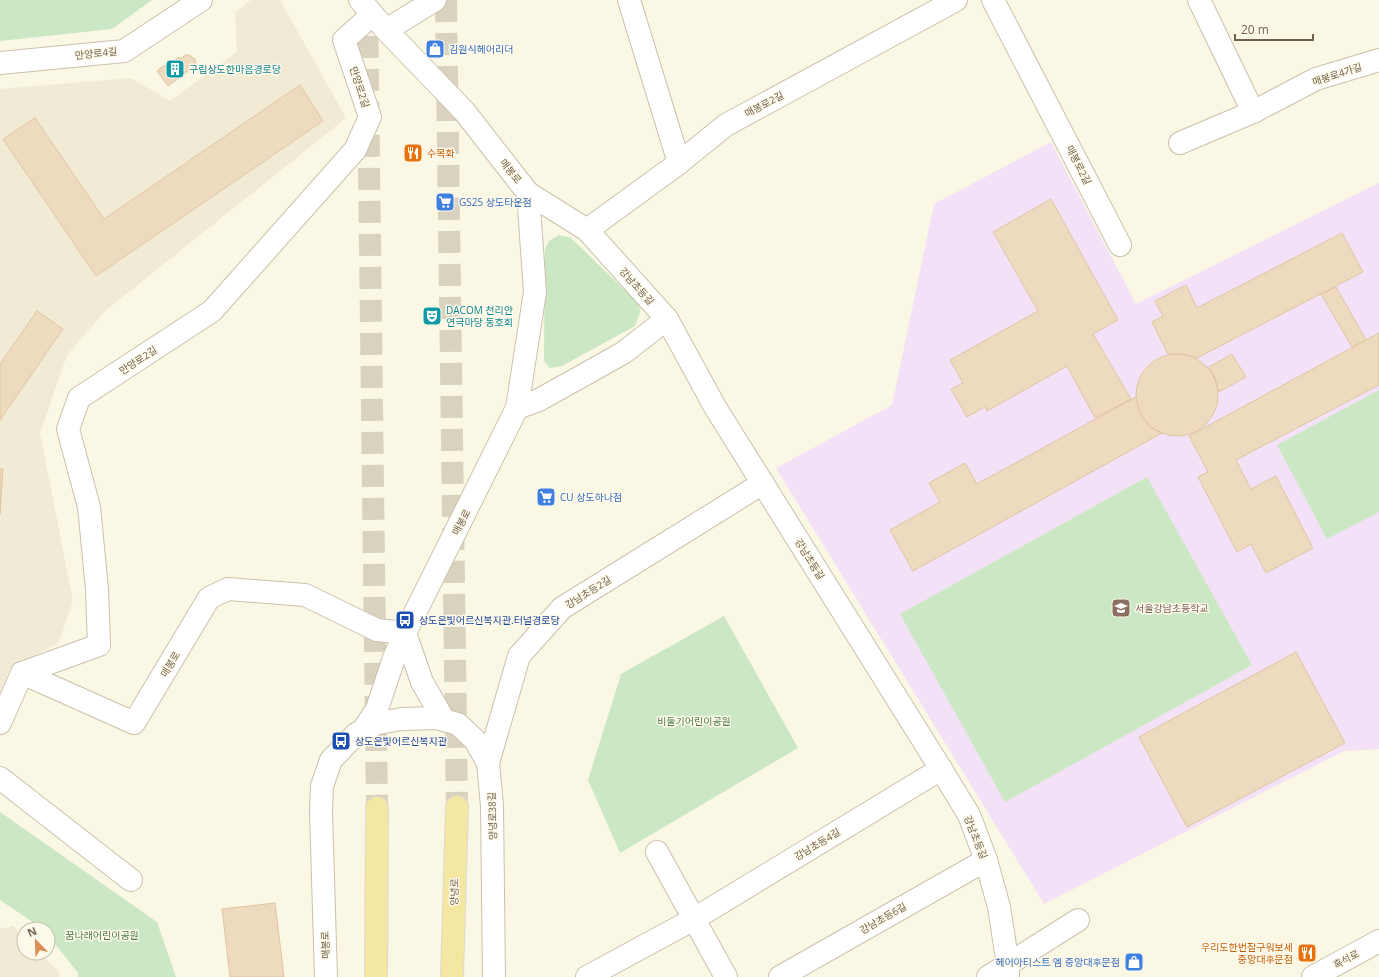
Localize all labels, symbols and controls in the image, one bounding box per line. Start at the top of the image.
scale bar [1235,16,1313,42]
text: 20 m [1241,21,1269,38]
shop icon: 김원식헤어리더 [424,38,446,60]
place label: 김원식헤어리더 [449,42,513,56]
street label: 만양로4길 [74,44,118,62]
building icon: 구립상도한마음경로당 [164,58,186,80]
street label: 매봉로4가길 [1310,59,1364,89]
place label: 구립상도한마음경로당 [189,62,281,76]
street label: 만양로2길 [347,65,373,109]
street label: 매봉로2길 [742,88,786,120]
restaurant icon: 수목화 [402,142,424,164]
street label: 매봉로2길 [1063,143,1095,187]
place label: 수목화 [427,146,455,160]
street label: 매봉로 [497,156,525,186]
supermarket icon: GS25 상도타운점 [434,191,456,213]
place label: GS25 상도타운점 [459,195,532,209]
street label: 강남초등길 [616,264,658,308]
place label: DACOM 천리안 연극마당 동호회 [446,303,513,329]
theatre icon: DACOM 천리안 연극마당 동호회 [421,305,443,327]
street label: 만양로2길 [116,343,160,377]
supermarket icon: CU 상도하나점 [535,486,557,508]
place label: CU 상도하나점 [560,490,622,504]
street label: 매봉로 [448,507,474,537]
street label: 강남초등길 [792,536,828,582]
street label: 강남초등2길 [562,572,614,612]
school or university icon: 서울강남초등학교 [1110,597,1132,619]
place label: 서울강남초등학교 [1135,601,1209,615]
bus stop icon: 상도은빛어르신복지관.터널경로당 [394,609,416,631]
place label: 상도은빛어르신복지관.터널경로당 [419,613,560,627]
street label: 매봉로 [157,649,183,679]
park label: 비둘기어린이공원 [657,714,731,728]
bus stop icon: 상도은빛어르신복지관 [330,730,352,752]
place label: 상도은빛어르신복지관 [355,734,448,748]
street label: 양녕로38길 [484,792,500,840]
street label: 강남초등길 [961,813,991,861]
street label: 강남초등4길 [791,825,843,863]
street label: 양녕로 [447,878,461,906]
street label: 강남초등6길 [857,899,909,937]
north arrow [16,921,56,961]
text: N [25,923,39,940]
park label: 꿈나래어린이공원 [65,928,139,942]
street label: 매봉로 [318,931,332,959]
place label: 우리도한번잘구워보세 중앙대후문점 [1201,940,1293,966]
restaurant icon: 우리도한번잘구워보세 중앙대후문점 [1296,942,1318,964]
street label: 흑석로 [1331,946,1361,972]
shop icon: 헤어아티스트 엠 중앙대후문점 [1123,951,1145,973]
place label: 헤어아티스트 엠 중앙대후문점 [995,955,1120,969]

